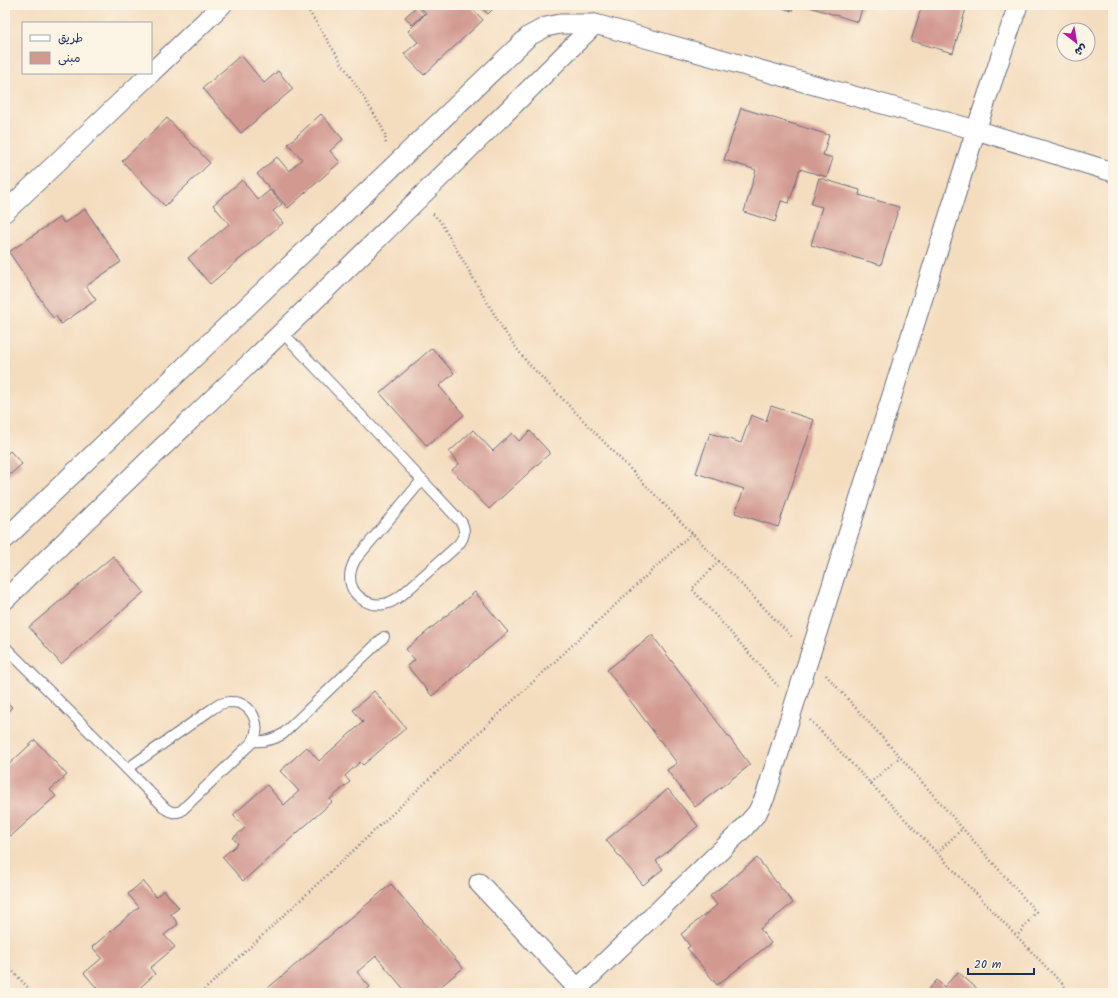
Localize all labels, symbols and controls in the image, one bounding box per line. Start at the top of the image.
legend [22,22,152,74]
north arrow [1056,22,1096,62]
text: طريق [58,29,83,48]
text: ش [1071,39,1090,61]
text: مبنى [58,49,81,68]
scale bar [968,950,1034,976]
text: 20 m [974,955,1002,974]

